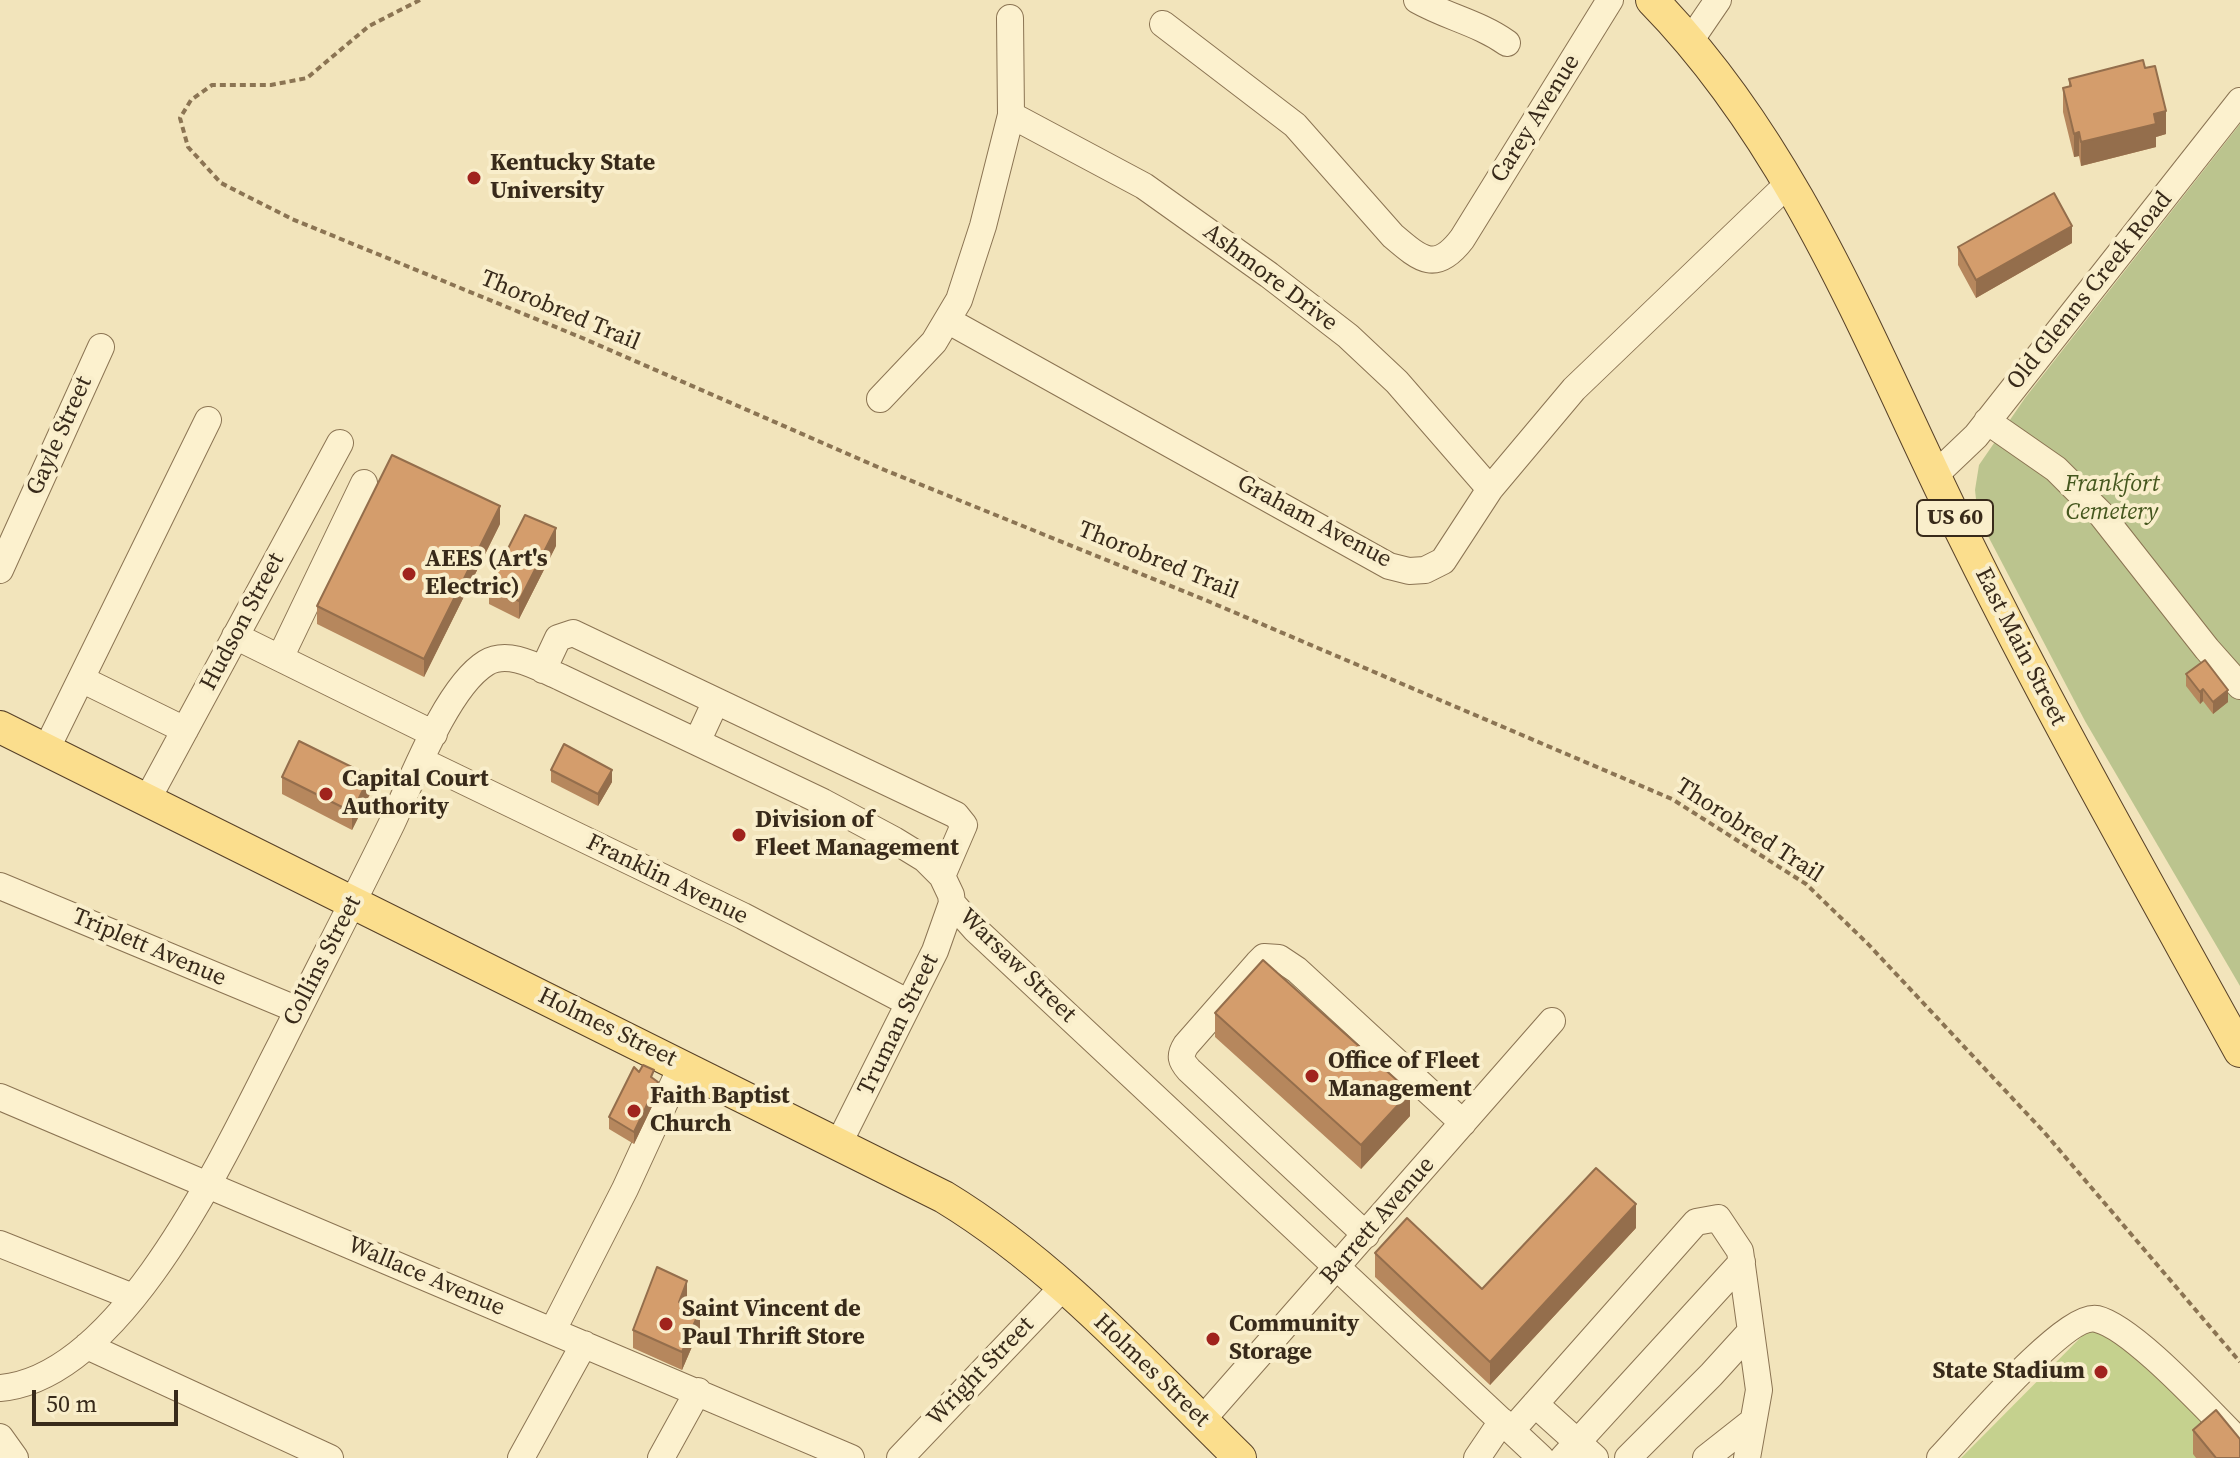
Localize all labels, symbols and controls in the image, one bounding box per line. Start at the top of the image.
street label: Carey Avenue [1485,50,1587,188]
place label: Kentucky State University [490,150,655,206]
marker: Kentucky State University [465,169,483,187]
street label: Old Glenns Creek Road [2001,186,2179,396]
street label: Ashmore Drive [1197,218,1343,338]
street label: Thorobred Trail [476,264,644,358]
street label: Gayle Street [21,372,99,500]
street label: Graham Avenue [1232,469,1396,575]
park label: Frankfort Cemetery [2065,471,2159,527]
road number: US 60 [1917,500,1993,536]
street label: Thorobred Trail [1074,516,1242,606]
place label: AEES (Art's Electric) [425,546,548,602]
street label: Hudson Street [195,548,291,696]
street label: East Main Street [1968,563,2072,731]
marker: AEES (Art's Electric) [400,565,418,583]
place label: Capital Court Authority [342,766,489,822]
street label: Thorobred Trail [1670,773,1828,889]
marker: Capital Court Authority [317,785,335,803]
place label: Division of Fleet Management [755,807,959,863]
marker: Division of Fleet Management [730,826,748,844]
street label: Franklin Avenue [581,828,753,932]
street label: Collins Street [278,891,368,1031]
street label: Triplett Avenue [68,903,230,993]
street label: Warsaw Street [952,903,1082,1029]
street label: Truman Street [852,950,946,1100]
street label: Holmes Street [533,982,681,1074]
place label: Office of Fleet Management [1328,1048,1480,1104]
marker: Office of Fleet Management [1303,1067,1321,1085]
place label: Faith Baptist Church [650,1083,790,1139]
marker: Faith Baptist Church [625,1102,643,1120]
street label: Barrett Avenue [1315,1151,1441,1291]
street label: Wallace Avenue [343,1231,509,1323]
place label: Saint Vincent de Paul Thrift Store [682,1296,865,1352]
street label: Holmes Street [1087,1308,1215,1434]
street label: Wright Street [922,1311,1040,1433]
place label: Community Storage [1229,1311,1359,1367]
marker: Saint Vincent de Paul Thrift Store [657,1315,675,1333]
marker: Community Storage [1204,1330,1222,1348]
place label: State Stadium [1933,1358,2085,1386]
marker: State Stadium [2092,1363,2110,1381]
scale bar [36,1374,182,1424]
text: 50 m [46,1387,97,1420]

